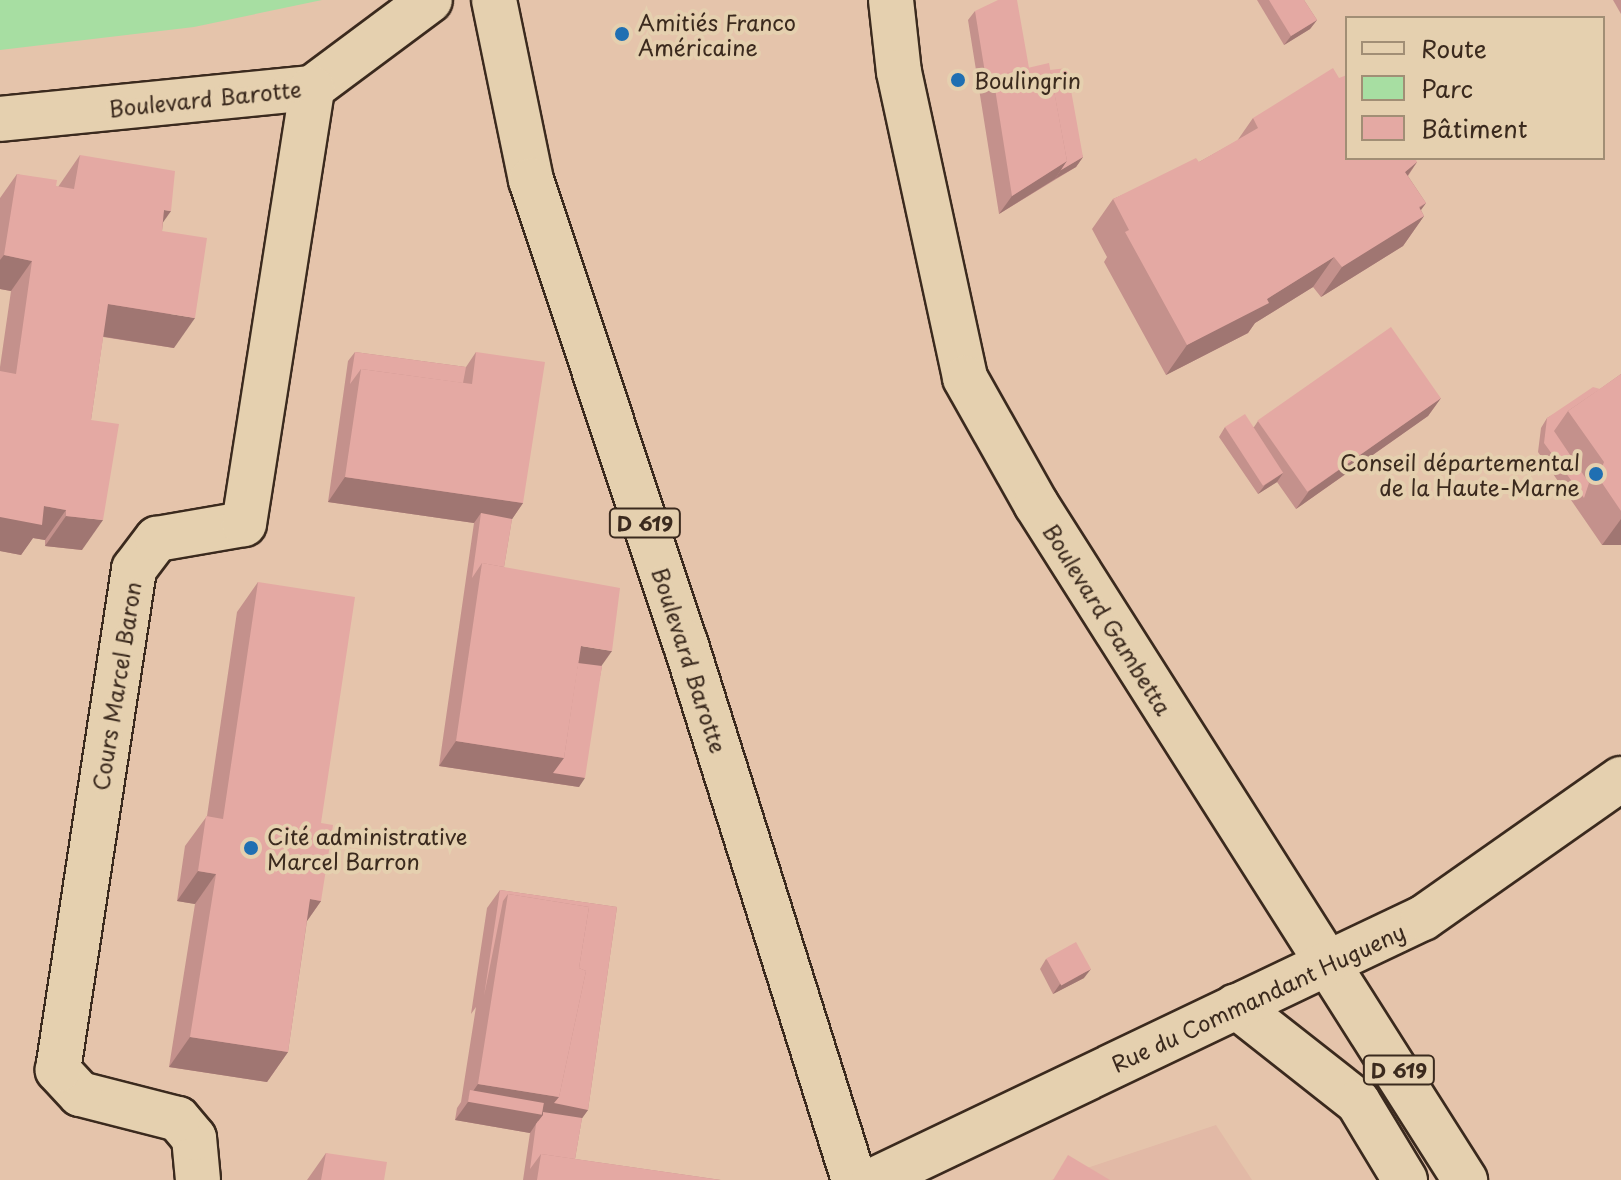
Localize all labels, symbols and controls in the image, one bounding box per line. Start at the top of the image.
place label: Amitiés Franco Américaine [638,8,796,60]
legend [1345,16,1605,160]
marker: Amitiés Franco Américaine [613,25,631,43]
text: Route [1421,30,1487,66]
place label: Boulingrin [974,67,1081,93]
text: Parc [1421,70,1473,106]
marker: Boulingrin [949,71,967,89]
street label: Boulevard Barotte [107,75,303,121]
text: Bâtiment [1421,110,1528,146]
place label: Conseil départemental de la Haute-Marne [1339,448,1580,500]
marker: Conseil départemental de la Haute-Marne [1587,465,1605,483]
road number: D 619 [607,507,683,539]
street label: Boulevard Gambetta [1038,519,1178,719]
street label: Boulevard Barotte [647,564,733,756]
street label: Cours Marcel Baron [86,579,146,793]
place label: Cité administrative Marcel Barron [267,822,470,874]
marker: Cité administrative Marcel Barron [242,839,260,857]
street label: Rue du Commandant Hugueny [1104,916,1412,1078]
road number: D 619 [1361,1054,1437,1086]

